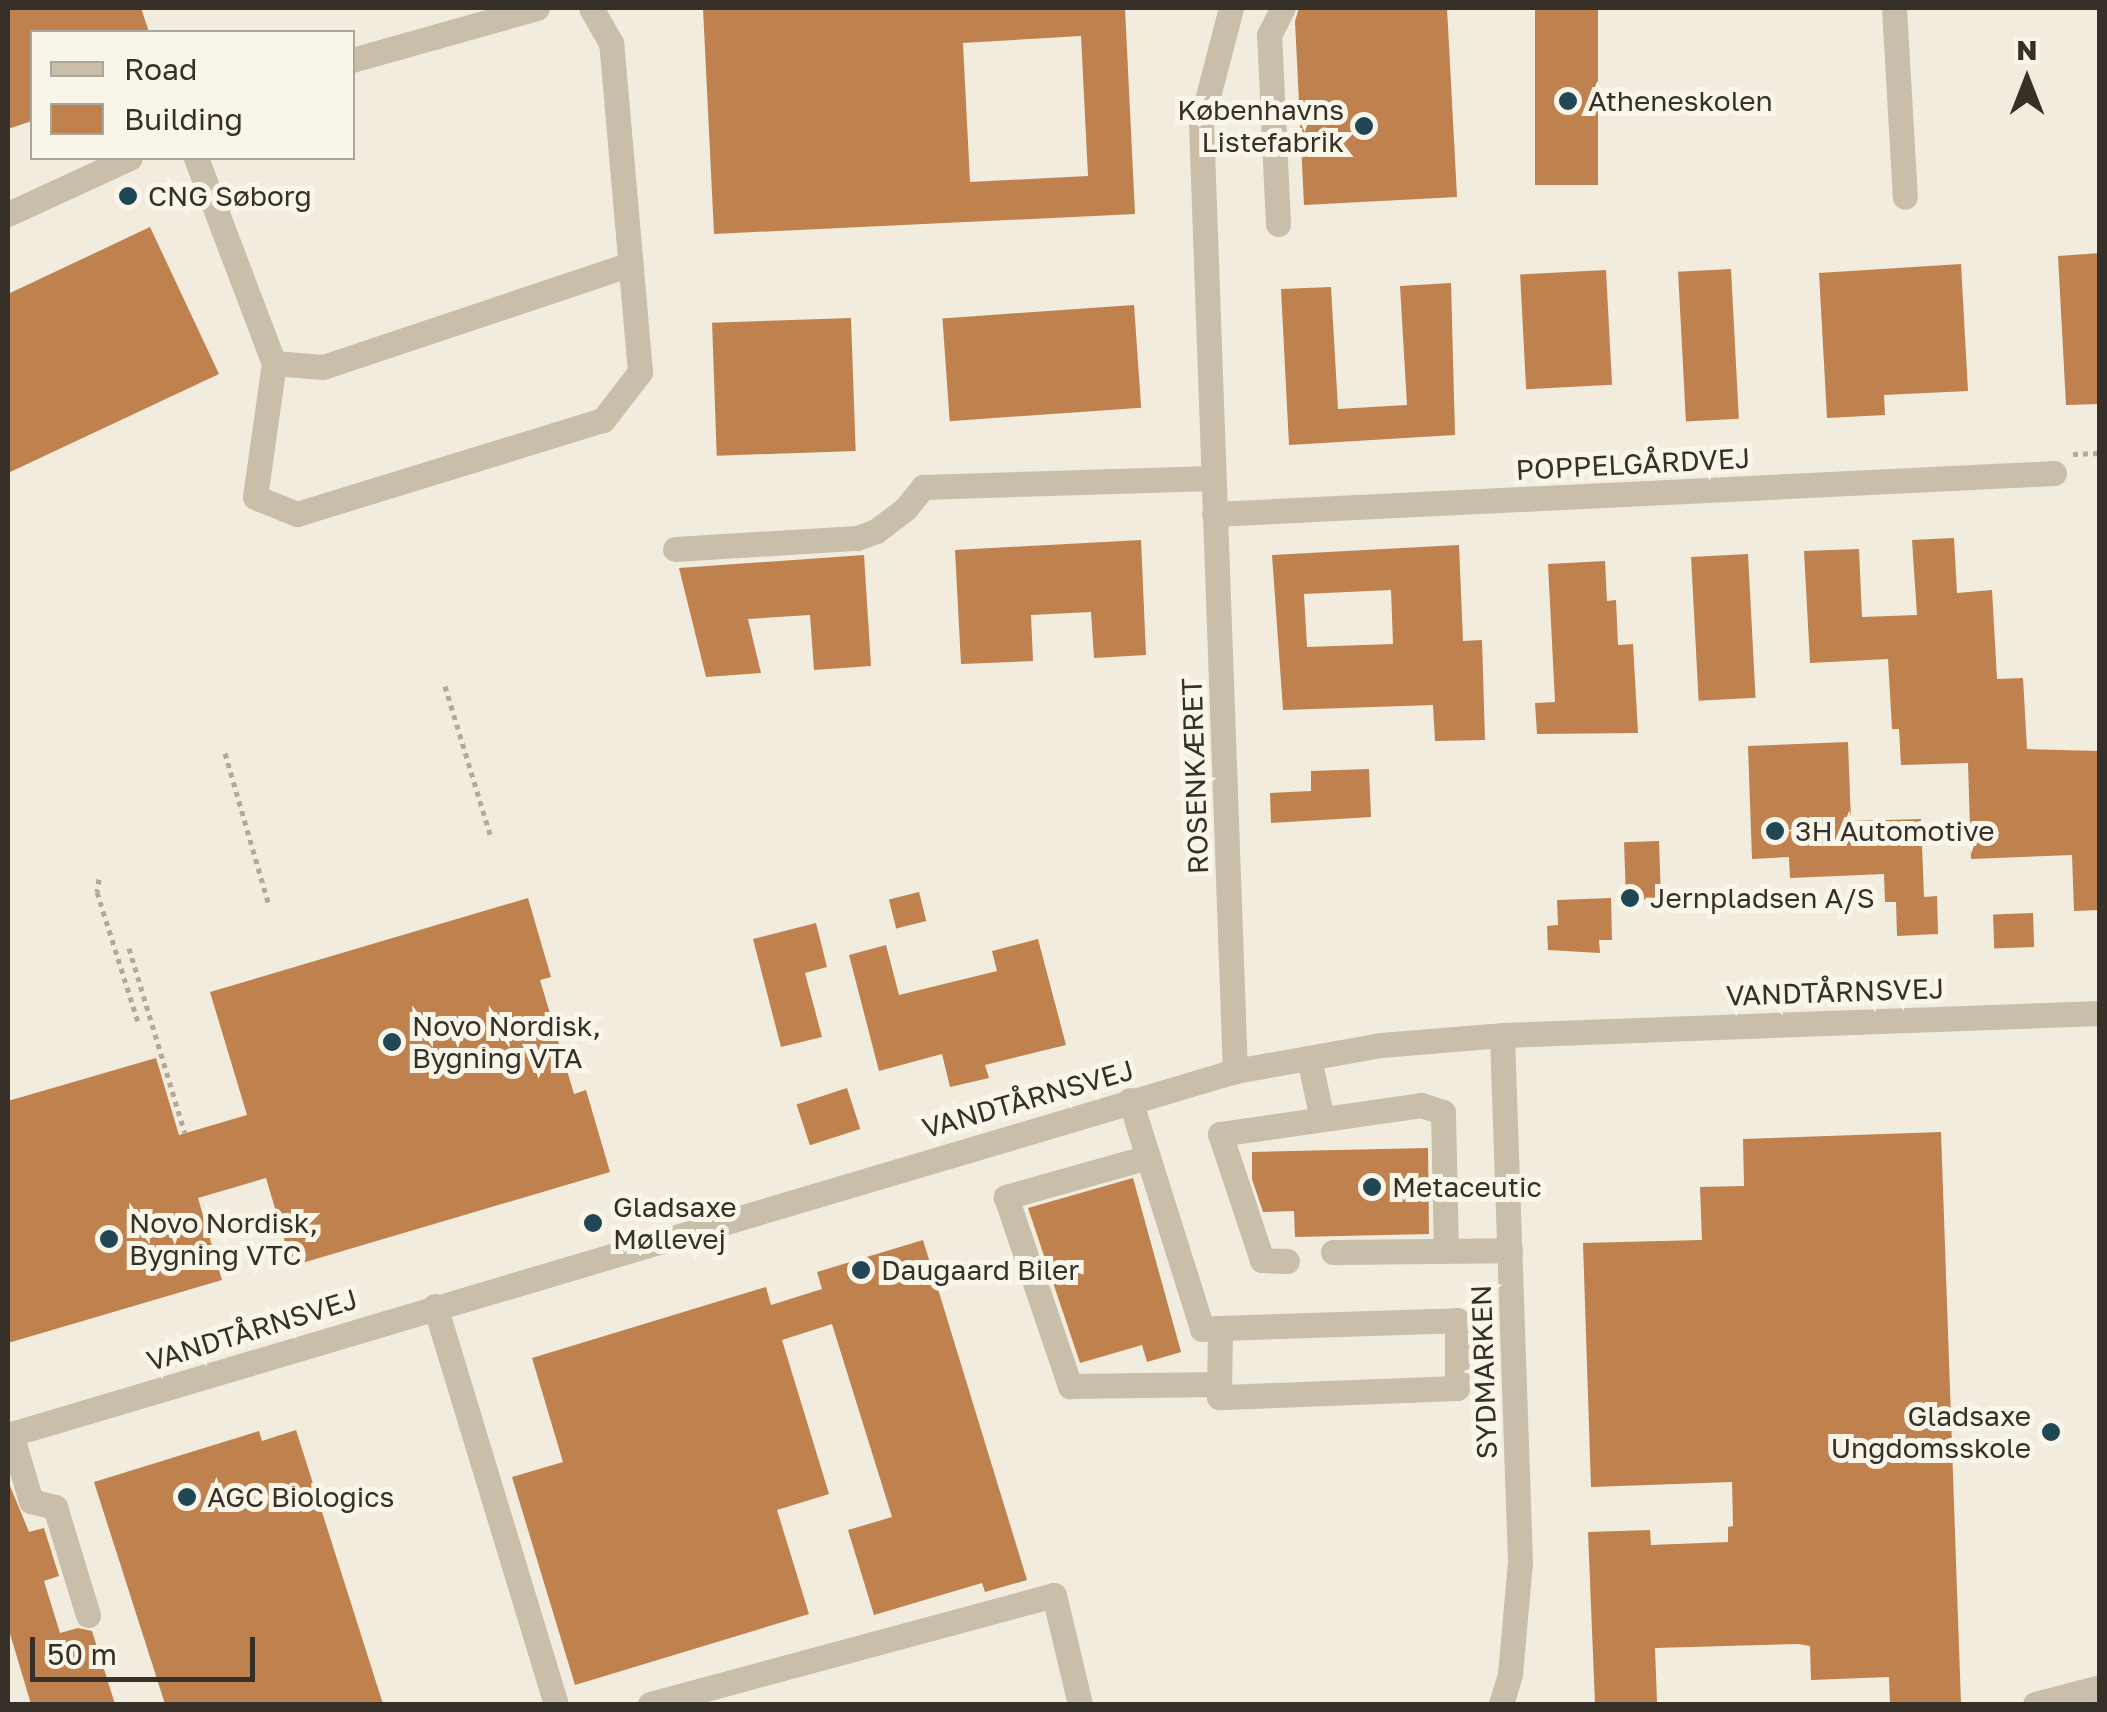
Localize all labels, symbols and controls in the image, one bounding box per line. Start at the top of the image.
legend [30,30,355,160]
north arrow [1977,30,2077,130]
text: N [2016,33,2038,66]
text: Road [124,51,198,87]
place label: Atheneskolen [1588,84,1773,118]
marker: Atheneskolen [1557,90,1579,112]
place label: Københavns Listefabrik [1177,93,1344,159]
text: Building [124,101,243,137]
marker: Københavns Listefabrik [1353,115,1375,137]
place label: CNG Søborg [148,179,312,213]
marker: CNG Søborg [117,185,139,207]
street label: POPPELGÅRDVEJ [1515,441,1751,487]
street label: ROSENKÆRET [1175,677,1215,875]
place label: 3H Automotive [1795,814,1994,848]
marker: 3H Automotive [1764,820,1786,842]
place label: Jernpladsen A/S [1650,881,1875,915]
marker: Jernpladsen A/S [1619,887,1641,909]
street label: VANDTÅRNSVEJ [1725,971,1945,1013]
place label: Novo Nordisk, Bygning VTA [412,1009,601,1075]
marker: Novo Nordisk, Bygning VTA [381,1031,403,1053]
street label: VANDTÅRNSVEJ [918,1053,1138,1145]
place label: Metaceutic [1392,1170,1542,1204]
marker: Metaceutic [1361,1176,1383,1198]
place label: Gladsaxe Møllevej [613,1190,736,1256]
place label: Novo Nordisk, Bygning VTC [129,1206,318,1272]
marker: Gladsaxe Møllevej [582,1212,604,1234]
marker: Novo Nordisk, Bygning VTC [98,1228,120,1250]
place label: Daugaard Biler [881,1253,1079,1287]
marker: Daugaard Biler [850,1259,872,1281]
street label: VANDTÅRNSVEJ [143,1282,361,1378]
street label: SYDMARKEN [1464,1284,1504,1460]
place label: Gladsaxe Ungdomsskole [1831,1399,2031,1465]
marker: Gladsaxe Ungdomsskole [2040,1421,2062,1443]
place label: AGC Biologics [207,1480,394,1514]
marker: AGC Biologics [176,1486,198,1508]
scale bar [35,1617,260,1679]
text: 50 m [47,1636,117,1672]

